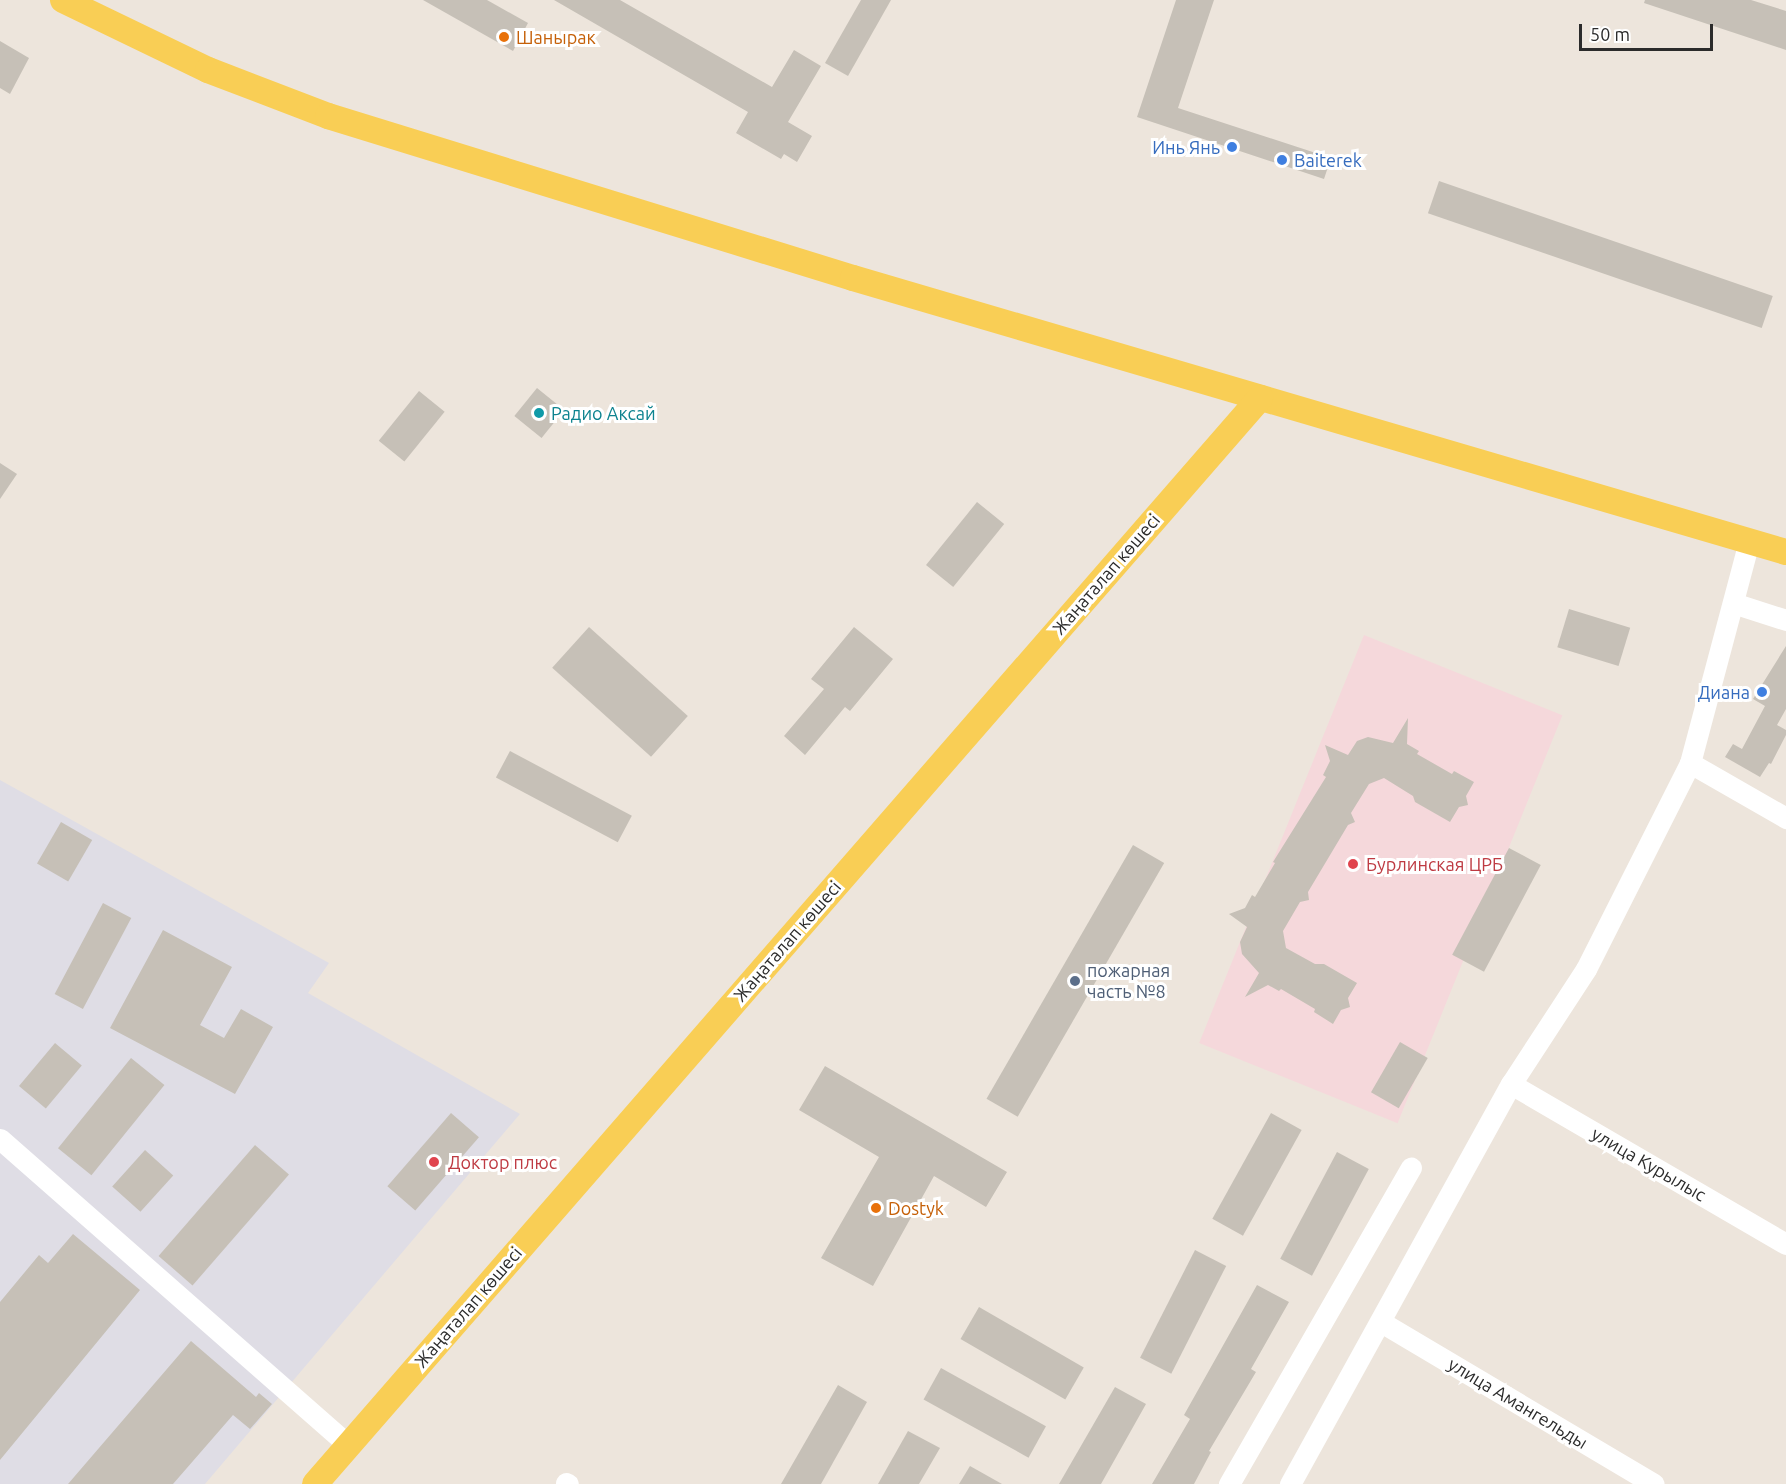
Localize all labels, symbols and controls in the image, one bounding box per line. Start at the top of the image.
scale bar [1582,12,1716,50]
text: 50 m [1590,24,1630,44]
place label: Шанырак [516,26,596,48]
marker: Шанырак [497,30,511,44]
place label: Инь Янь [1152,136,1220,158]
marker: Инь Янь [1225,140,1239,154]
place label: Baiterek [1294,149,1362,171]
marker: Baiterek [1275,153,1289,167]
place label: Радио Аксай [551,402,656,424]
marker: Радио Аксай [532,406,546,420]
street label: Жаңаталап көшесі [1048,509,1164,639]
place label: Диана [1698,681,1750,703]
marker: Диана [1755,685,1769,699]
place label: Бурлинская ЦРБ [1366,853,1503,875]
marker: Бурлинская ЦРБ [1344,855,1362,873]
street label: Жаңаталап көшесі [729,876,845,1006]
place label: пожарная часть №8 [1087,960,1170,1002]
marker: пожарная часть №8 [1068,974,1082,988]
street label: улица Курылыс [1588,1123,1710,1205]
place label: Доктор плюс [448,1151,557,1173]
marker: Доктор плюс [425,1153,443,1171]
place label: Dostyk [888,1197,944,1219]
marker: Dostyk [869,1201,883,1215]
street label: Жаңаталап көшесі [410,1242,526,1372]
street label: улица Амангельды [1444,1353,1592,1453]

